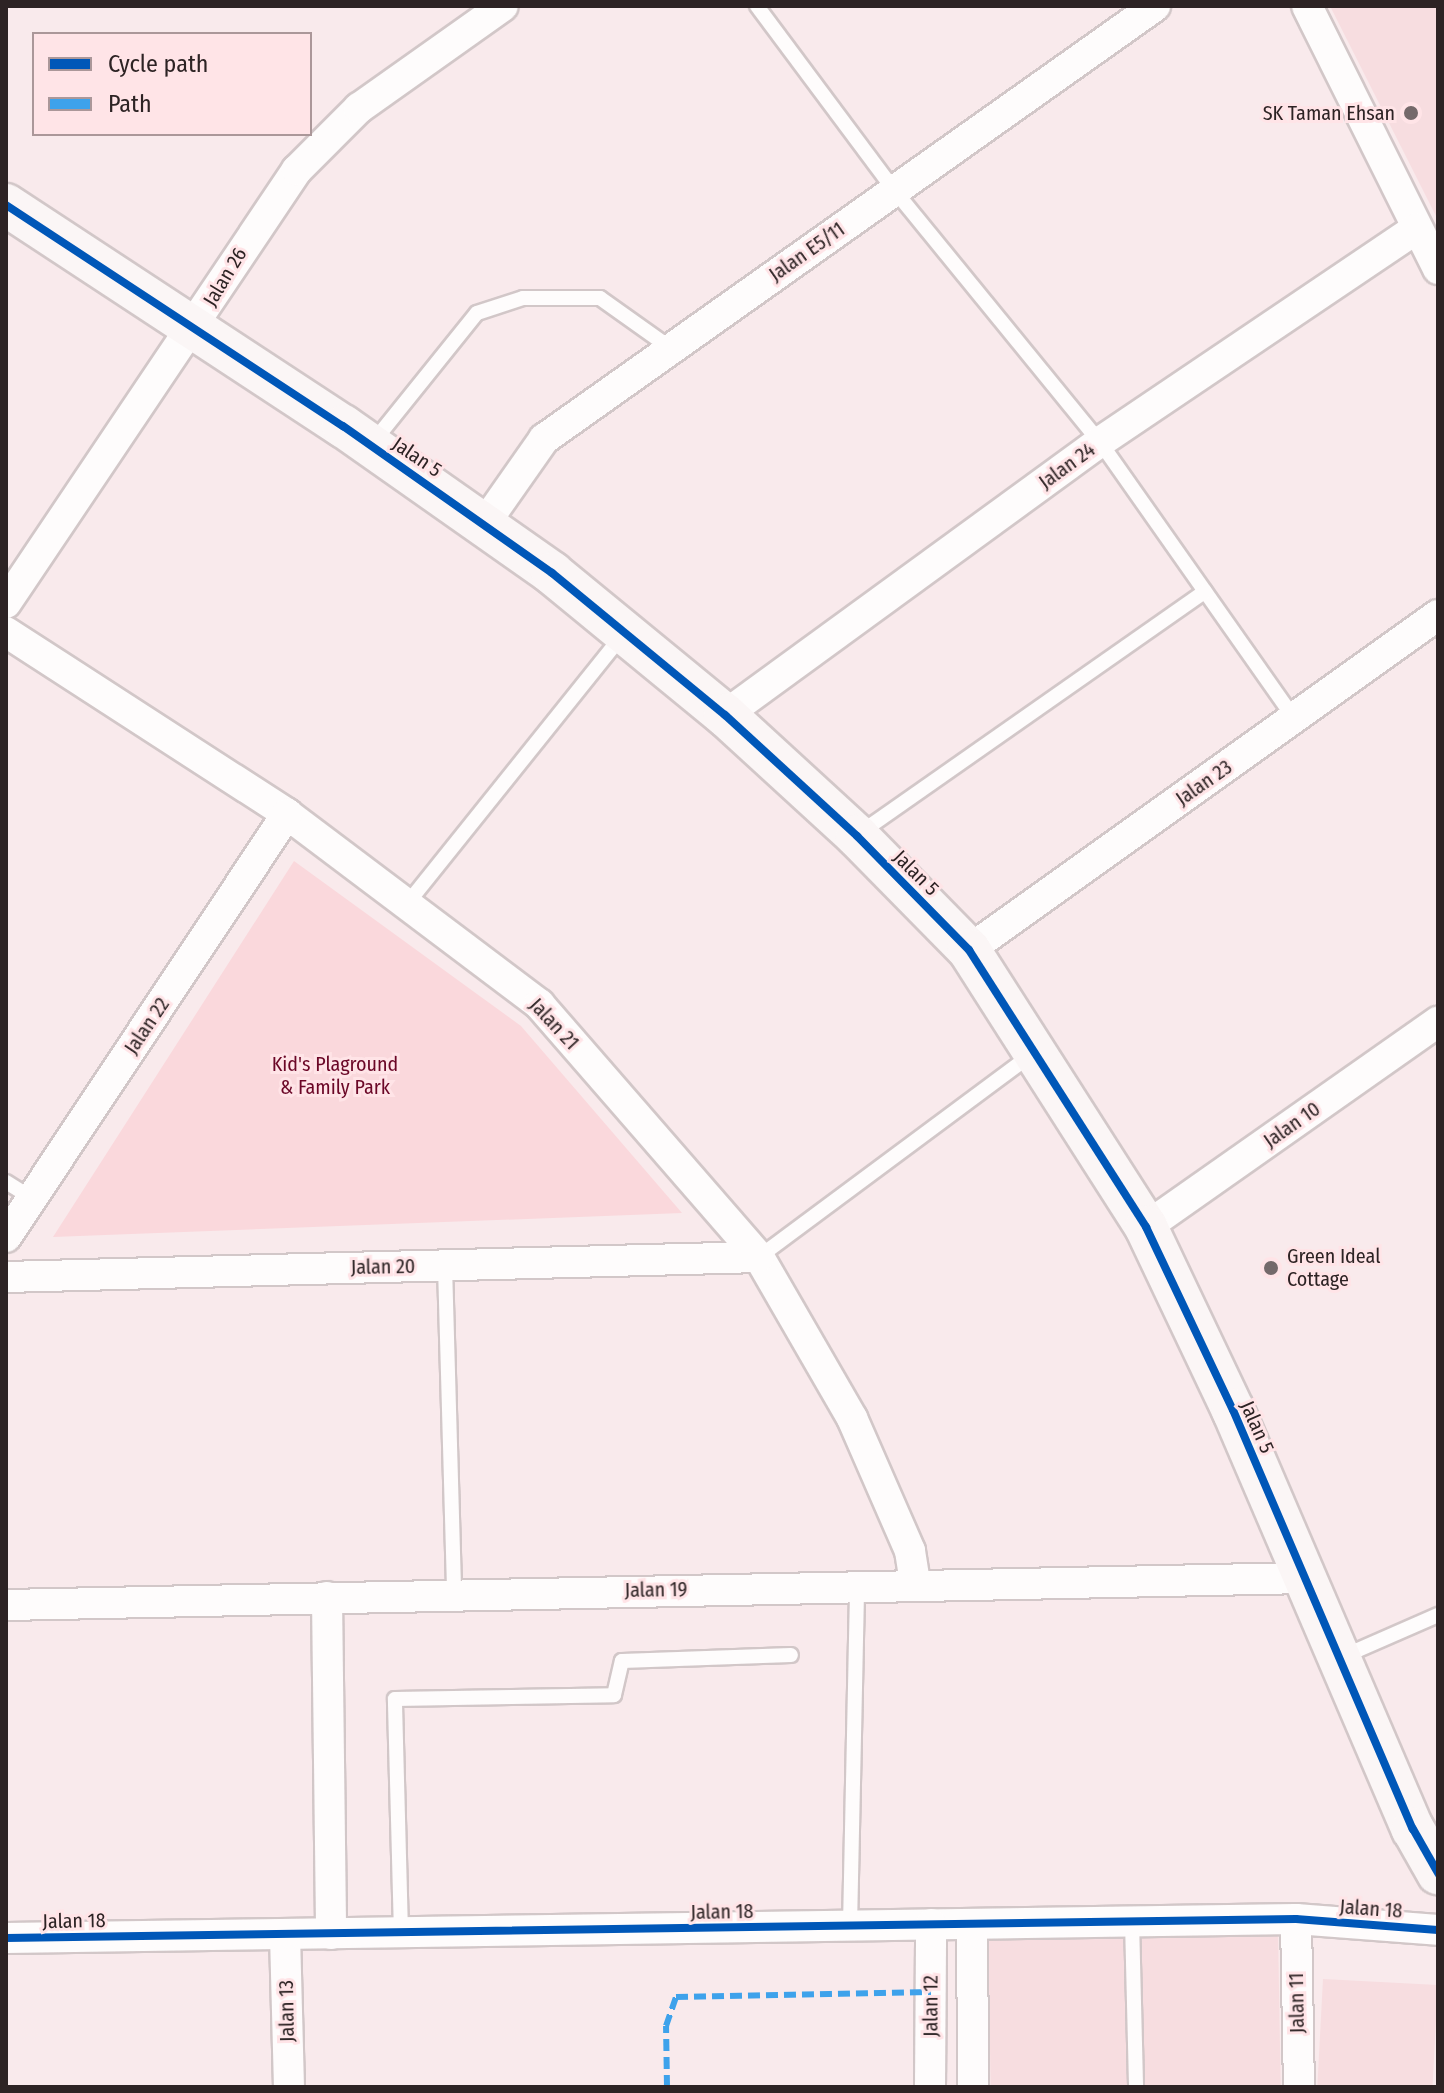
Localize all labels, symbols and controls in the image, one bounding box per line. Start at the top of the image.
legend [32,32,312,136]
text: Cycle path [108,50,208,78]
text: Path [108,90,152,118]
place label: SK Taman Ehsan [1263,101,1395,125]
marker: SK Taman Ehsan [1402,104,1420,122]
street label: Jalan E5/11 [765,217,849,287]
street label: Jalan 26 [198,243,252,311]
street label: Jalan 5 [388,432,446,482]
street label: Jalan 24 [1034,438,1100,494]
street label: Jalan 23 [1171,755,1237,811]
street label: Jalan 5 [888,845,944,901]
street label: Jalan 22 [119,993,175,1059]
street label: Jalan 21 [524,993,584,1055]
park label: Kid's Plaground & Family Park [272,1052,398,1099]
street label: Jalan 10 [1259,1097,1325,1153]
place label: Green Ideal Cottage [1287,1244,1380,1291]
street label: Jalan 20 [351,1254,415,1280]
marker: Green Ideal Cottage [1262,1259,1280,1277]
street label: Jalan 5 [1235,1397,1279,1457]
street label: Jalan 19 [624,1577,688,1603]
street label: Jalan 18 [1339,1895,1403,1923]
street label: Jalan 18 [690,1899,754,1925]
street label: Jalan 18 [42,1908,106,1934]
street label: Jalan 11 [1284,1972,1310,2034]
street label: Jalan 12 [919,1975,943,2037]
street label: Jalan 13 [274,1980,300,2042]

